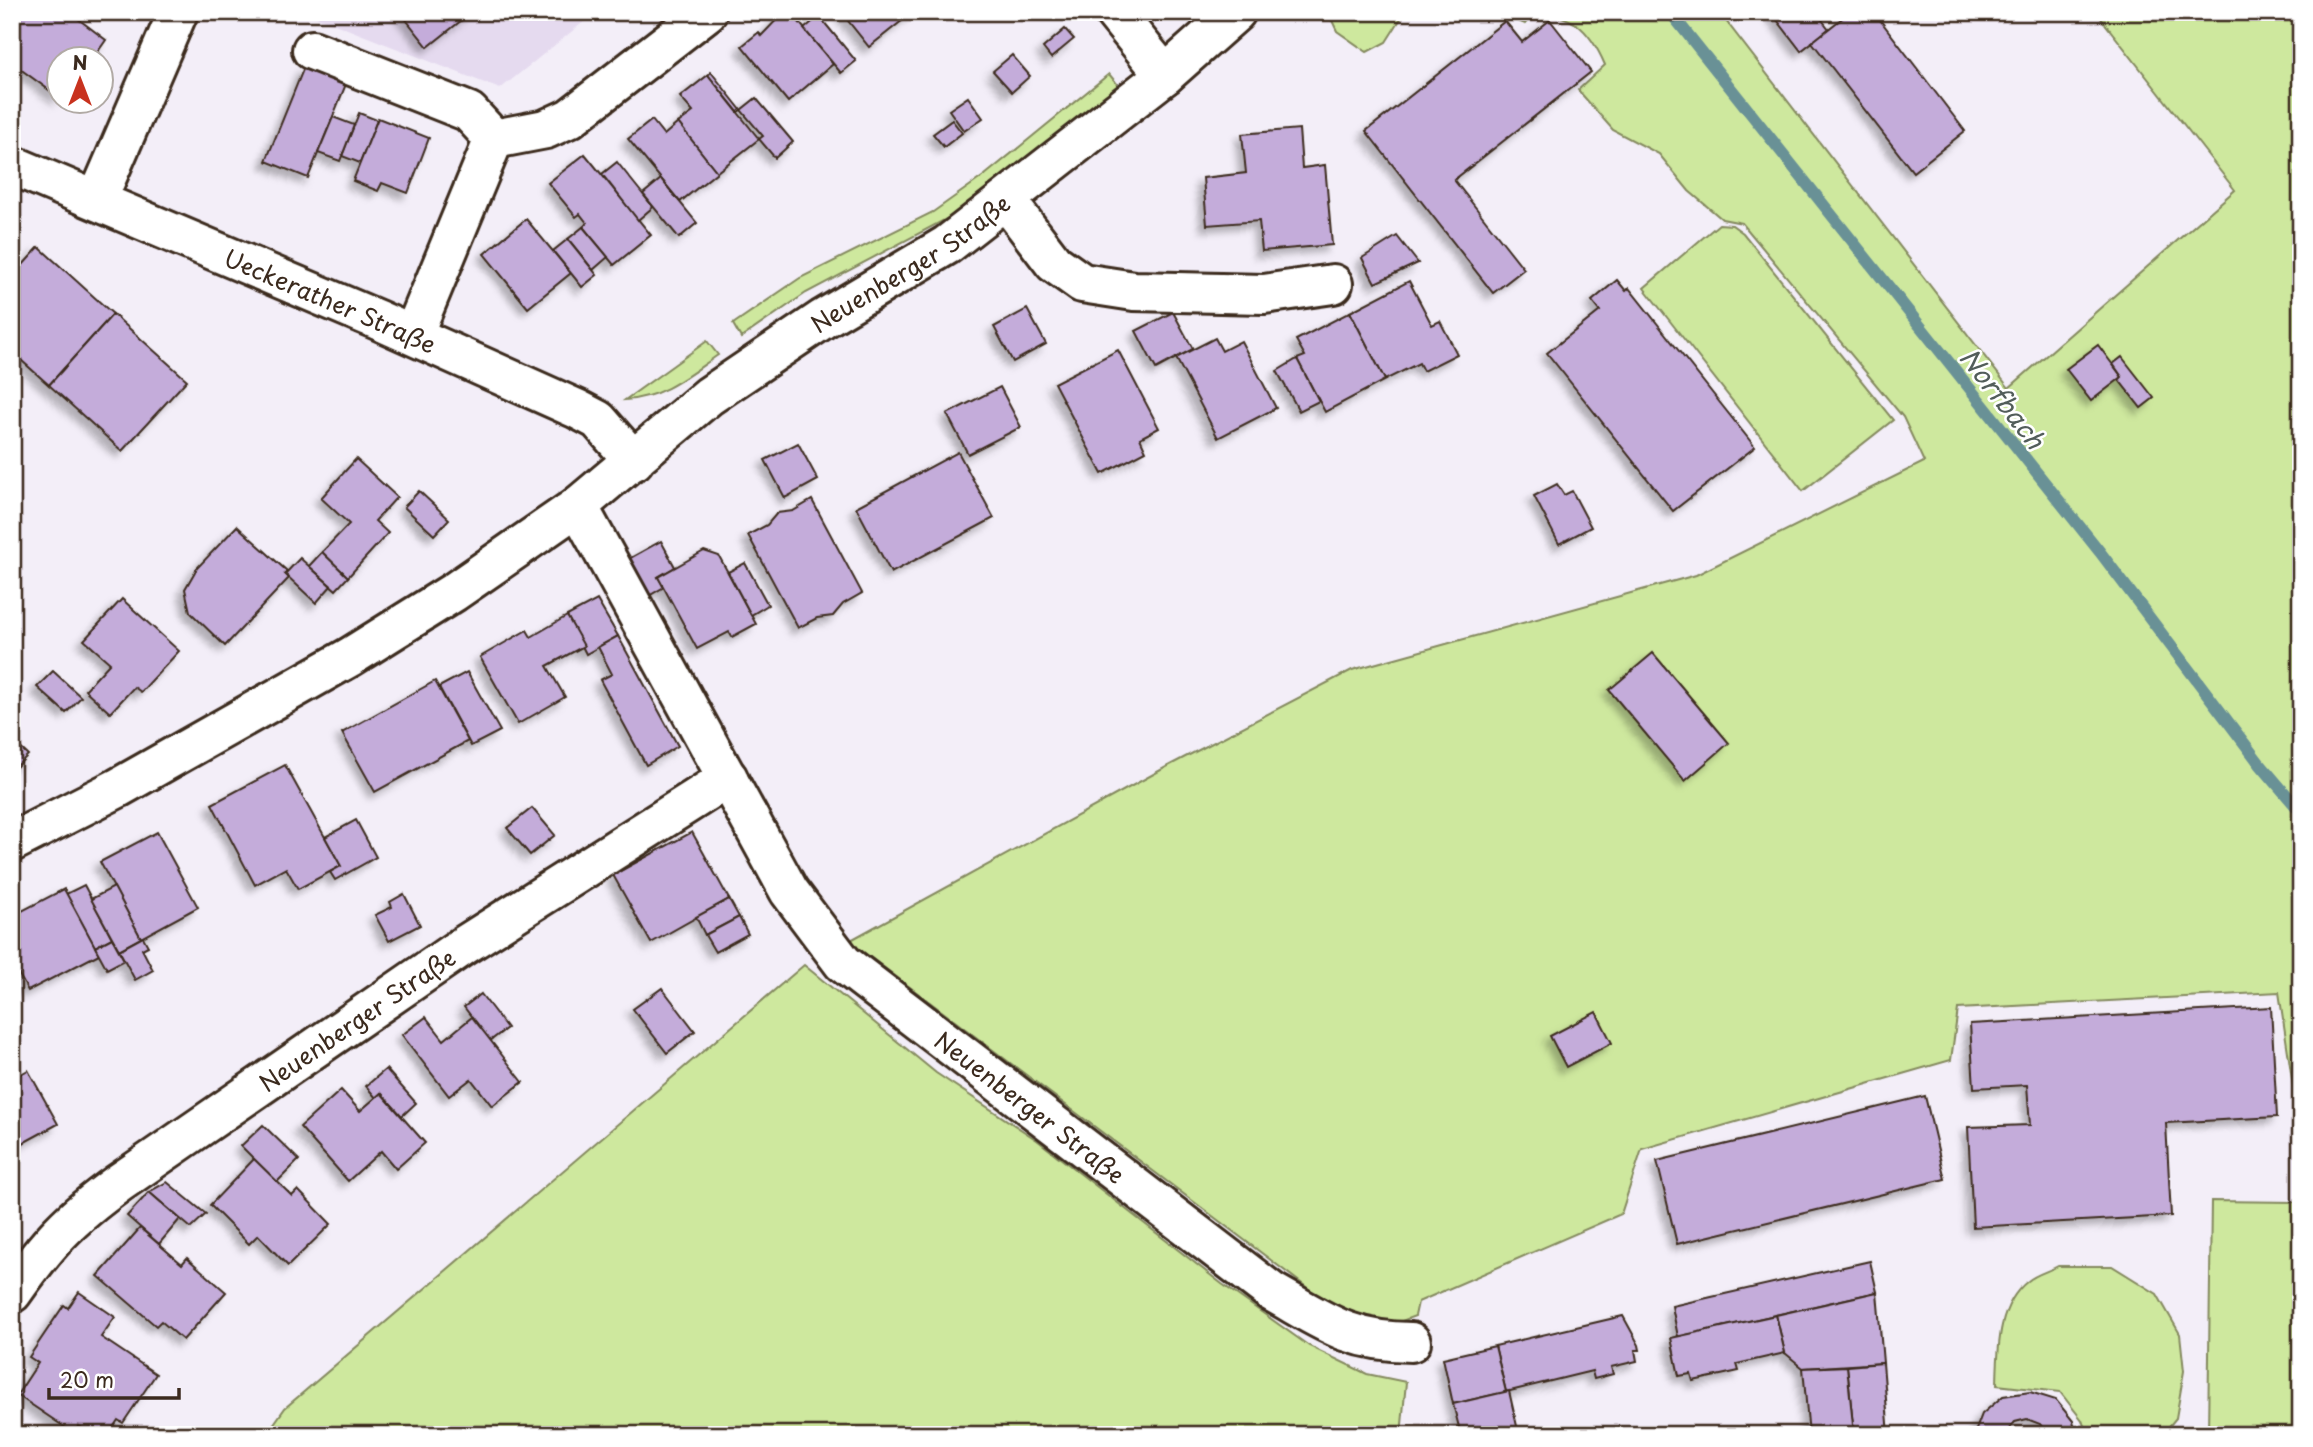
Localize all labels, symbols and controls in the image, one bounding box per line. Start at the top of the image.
north arrow [46,46,116,116]
text: N [72,48,88,76]
street label: Neuenberger Straße [803,185,1017,341]
street label: Ueckerather Straße [219,239,442,362]
water label: Norfbach [1951,339,2055,457]
street label: Neuenberger Straße [251,939,462,1100]
street label: Neuenberger Straße [927,1022,1133,1191]
scale bar [49,1356,178,1400]
text: 20 m [60,1363,114,1395]

